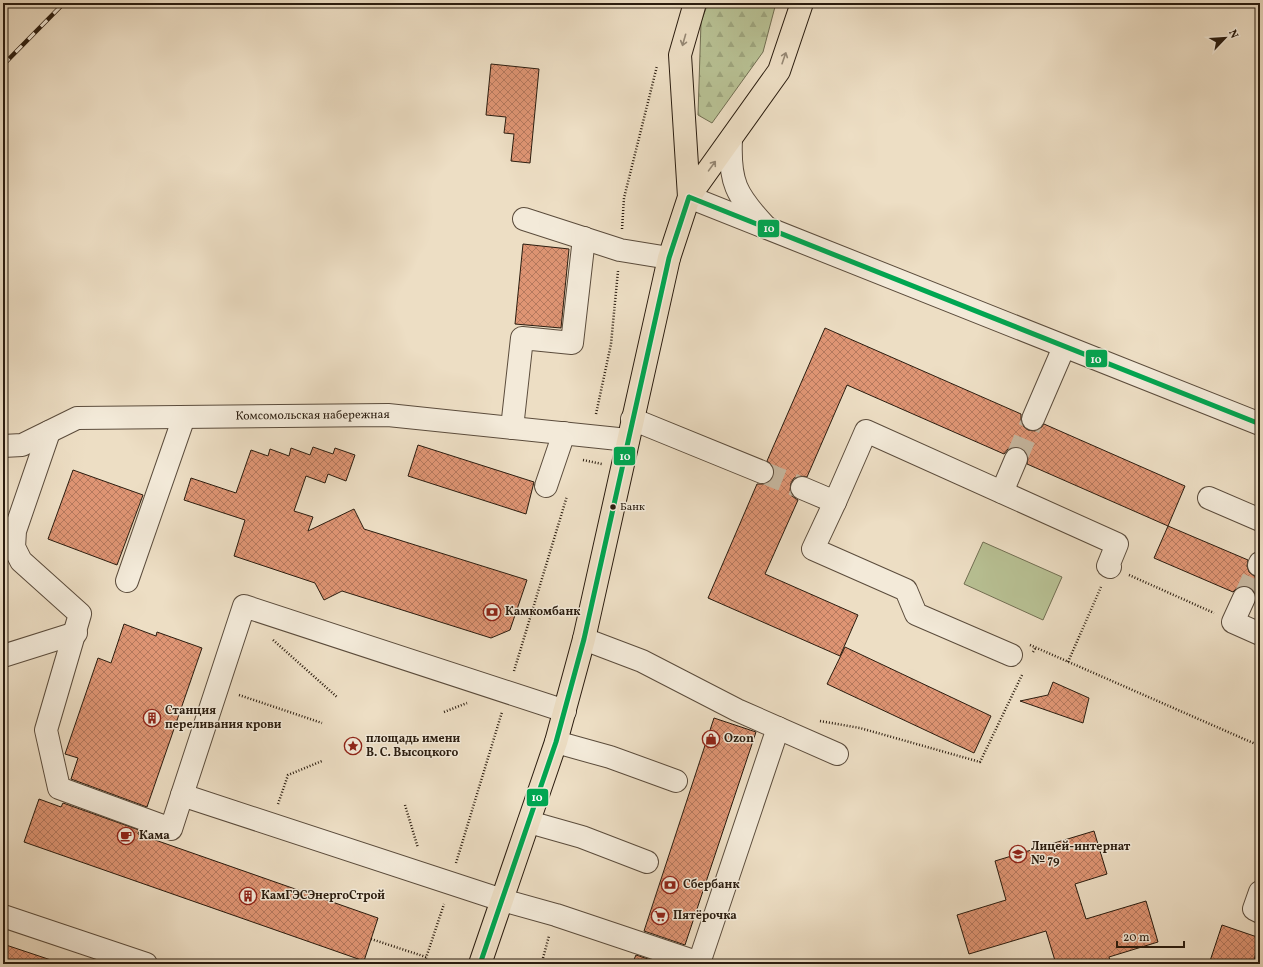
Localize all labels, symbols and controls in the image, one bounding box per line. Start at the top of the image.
north arrow [1205,18,1245,58]
text: N [1224,28,1241,41]
one-way arrow [680,34,687,47]
one-way arrow [780,52,788,64]
one-way arrow [708,160,716,171]
line badge: 10 [757,219,780,238]
text: 10 [763,222,775,237]
line badge: 10 [1085,349,1108,368]
text: 10 [1090,353,1102,368]
street label: Комсомольская набережная [236,407,390,424]
line badge: 10 [613,446,636,466]
text: 10 [619,450,631,465]
place label: Банк [620,500,645,515]
marker: Банк [608,502,618,512]
bank icon: Камкомбанк [482,602,502,622]
place label: Камкомбанк [505,604,580,620]
place label: Станция переливания крови [165,703,282,733]
building icon: Станция переливания крови [142,708,162,728]
shop icon: Ozon [701,729,721,749]
place label: площадь имени В. С. Высоцкого [366,731,461,761]
place label: Ozon [724,731,754,747]
place icon: площадь имени В. С. Высоцкого [343,736,363,756]
line badge: 10 [526,788,549,807]
text: 10 [531,791,543,806]
cafe icon: Кама [116,826,136,846]
place label: Кама [139,828,170,844]
place label: Лицей-интернат № 79 [1031,839,1131,869]
school or university icon: Лицей-интернат № 79 [1008,844,1028,864]
bank icon: Сбербанк [660,875,680,895]
place label: Сбербанк [683,877,740,893]
building icon: КамГЭСЭнергоСтрой [238,886,258,906]
place label: КамГЭСЭнергоСтрой [261,888,385,904]
supermarket icon: Пятёрочка [650,906,670,926]
place label: Пятёрочка [673,908,737,924]
scale bar [1117,923,1184,949]
text: 20 m [1123,930,1150,946]

